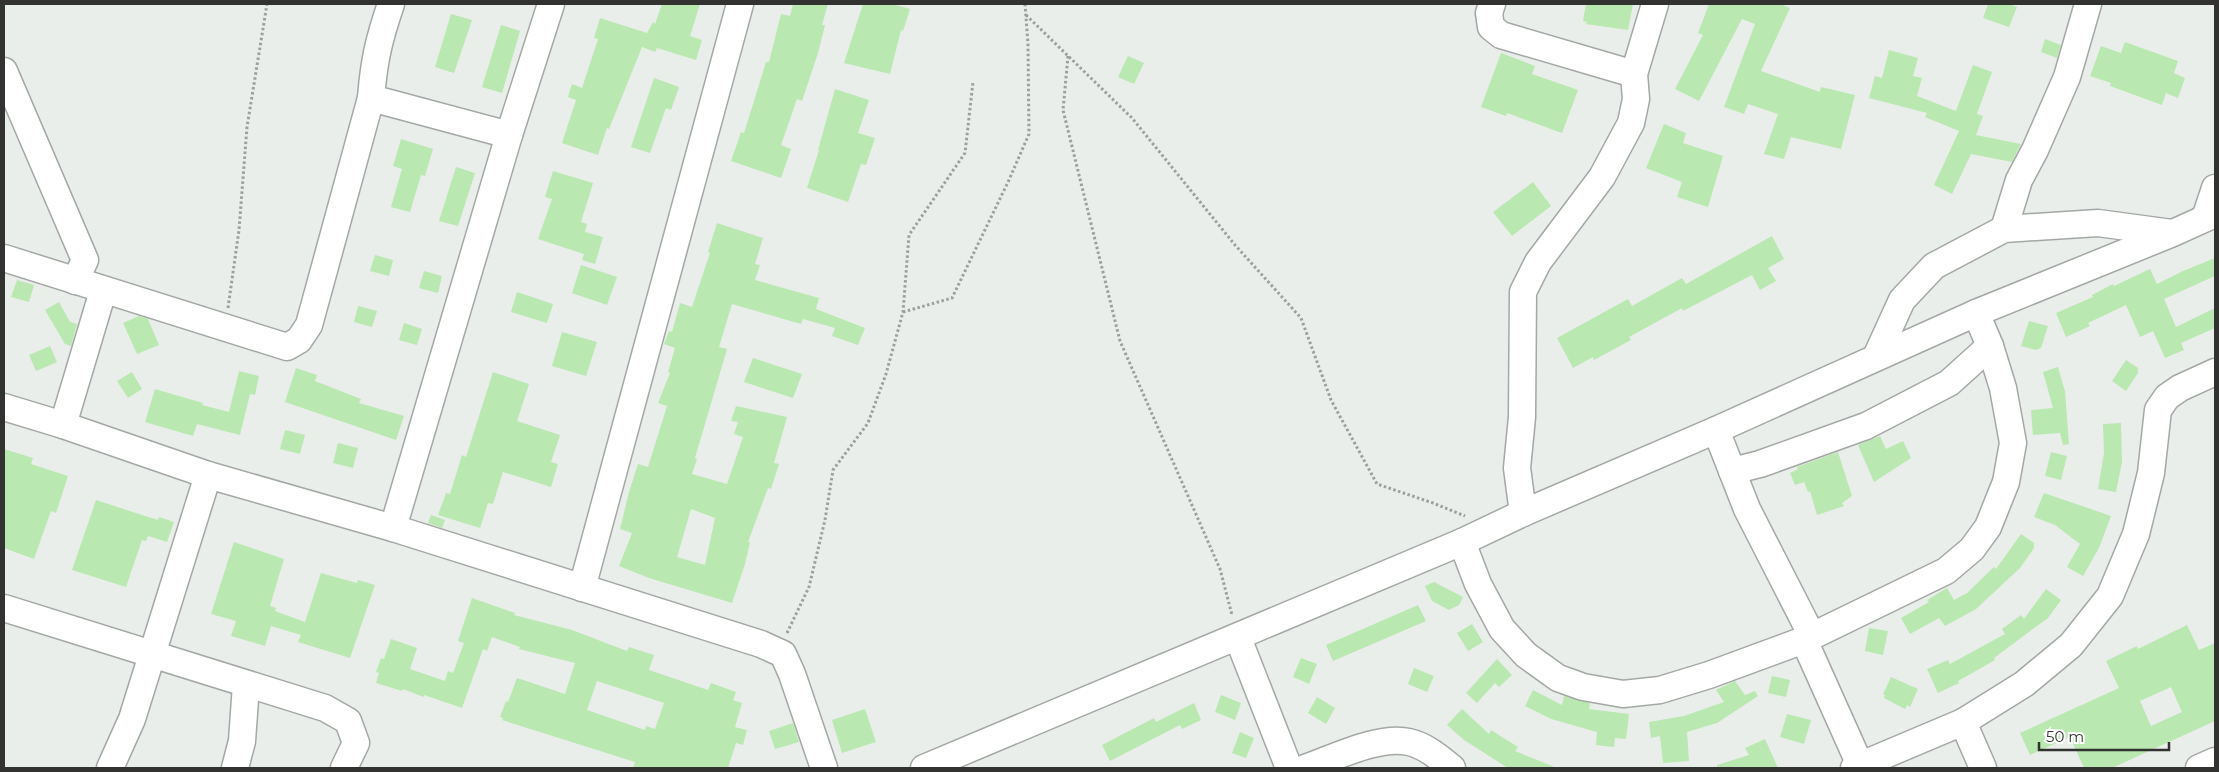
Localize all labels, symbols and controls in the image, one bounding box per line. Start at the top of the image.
scale bar [2039,720,2169,752]
text: 50 m [2046,727,2084,746]

